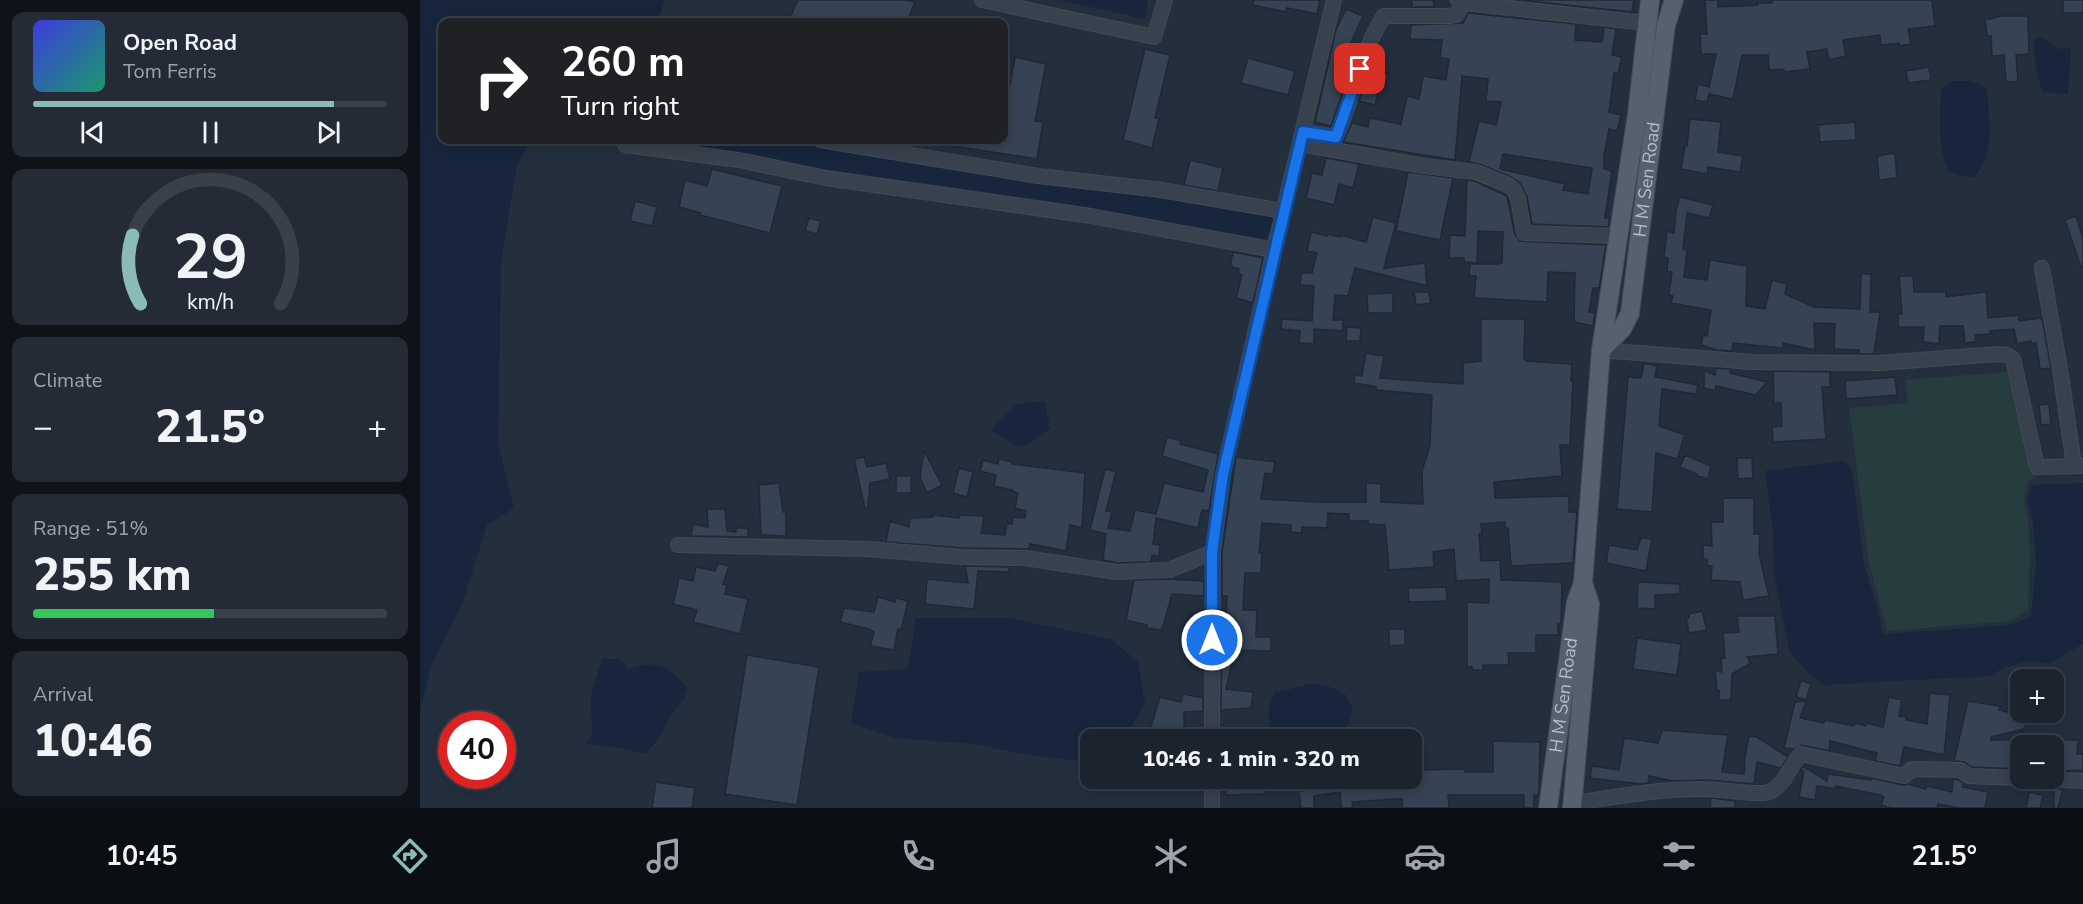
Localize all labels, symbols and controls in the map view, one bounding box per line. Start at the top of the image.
text: Open Road [123,28,237,58]
text: 260 m [561,34,685,91]
icon: right [462,42,540,120]
pin [1334,43,1385,94]
icon: arrive [1343,52,1376,85]
text: Tom Ferris [123,58,217,85]
text: Turn right [561,88,679,125]
icon: previous [76,116,109,149]
icon: pause [194,116,227,149]
icon: next [312,116,345,149]
street label: H M Sen Road [1628,121,1666,239]
text: 29 [173,215,247,300]
text: km/h [186,287,234,317]
text: Climate [33,367,102,394]
text: 21.5° [155,397,265,458]
text: − [33,405,53,450]
text: + [367,405,387,450]
text: Range · 51% [33,515,148,542]
text: 255 km [33,545,192,606]
position arrow [1180,608,1244,672]
street label: H M Sen Road [1544,636,1583,754]
map controls [2010,669,2064,789]
button: + [2010,669,2064,723]
text: Arrival [33,681,93,708]
text: 10:46 [33,711,153,772]
speed limit sign: 40 [438,711,516,789]
button: − [2010,735,2064,789]
text: 10:46 · 1 min · 320 m [1142,744,1360,774]
icon: directions [389,835,431,877]
icon: music [643,835,685,877]
icon: phone [897,835,939,877]
icon: climate [1150,835,1192,877]
icon: car [1404,835,1446,877]
icon: filters [1658,835,1700,877]
text: 10:45 [106,838,177,875]
text: 21.5° [1912,838,1977,875]

